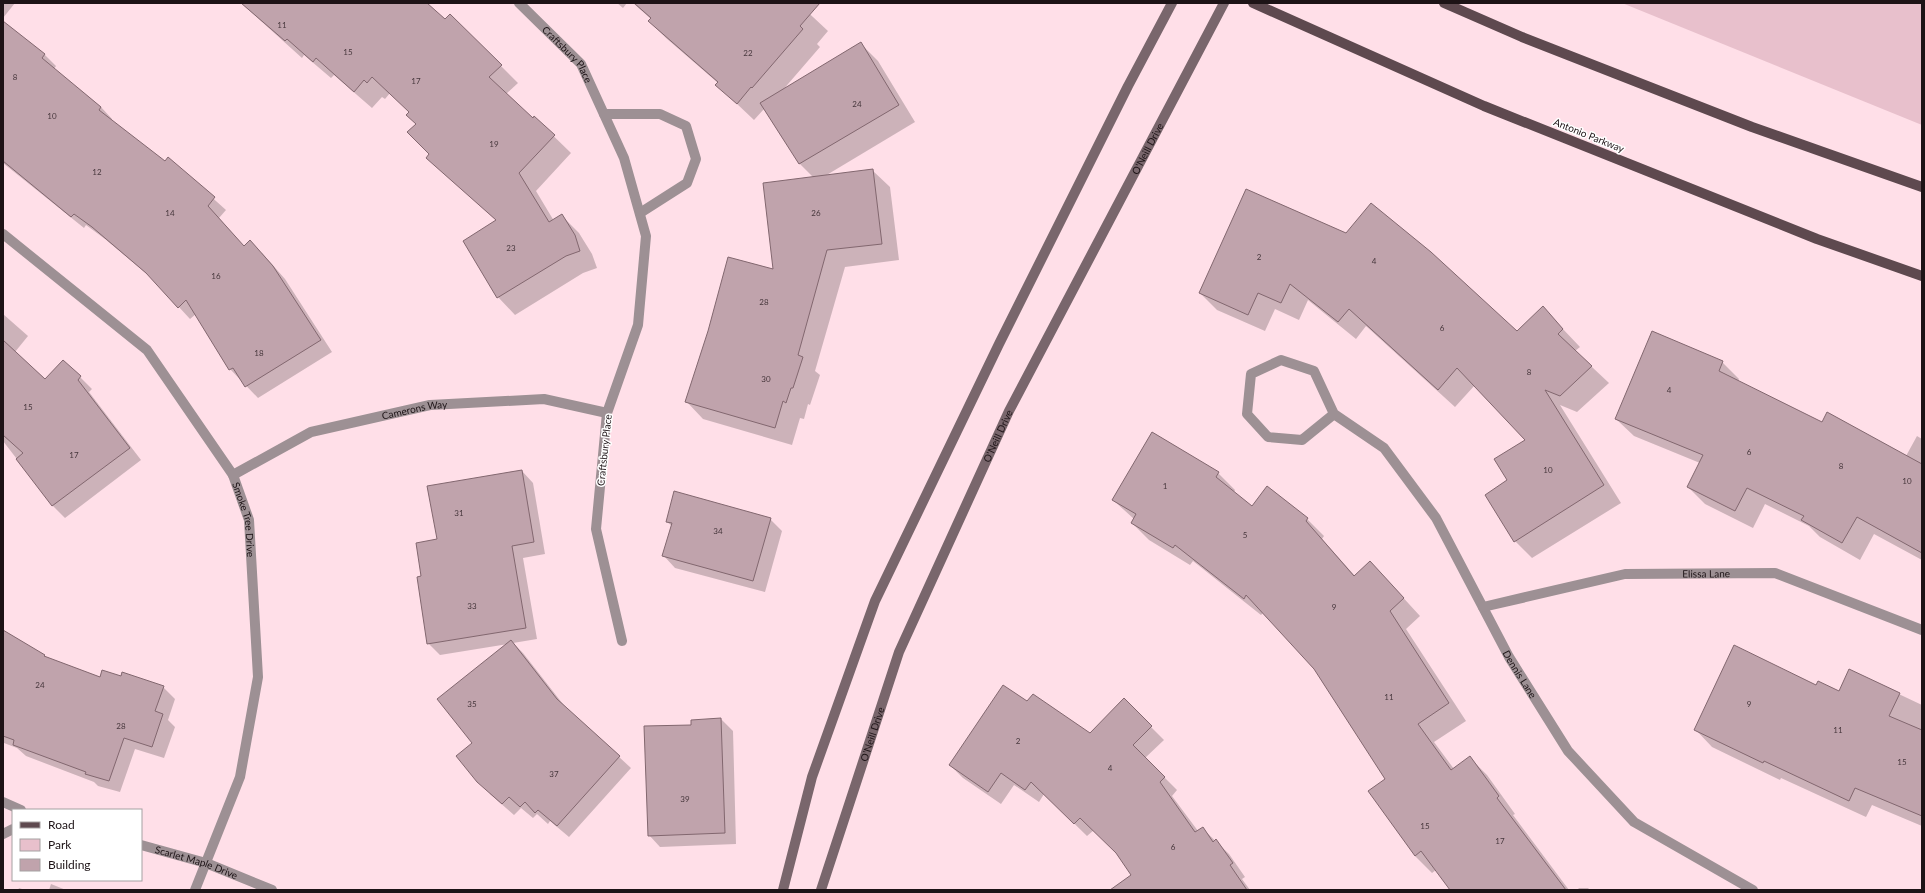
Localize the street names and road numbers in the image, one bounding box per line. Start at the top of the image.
street label: Craftsbury Place [540,23,595,85]
street label: Antonio Parkway [1552,115,1627,155]
street label: O'Neill Drive [1129,121,1166,176]
street label: Camerons Way [381,398,448,422]
street label: O'Neill Drive [980,408,1015,464]
street label: Craftsbury Place [594,414,614,486]
street label: Smoke Tree Drive [230,480,257,557]
street label: Elissa Lane [1682,567,1730,580]
street label: Dennis Lane [1501,648,1539,700]
street label: O'Neill Drive [858,705,887,763]
street label: Scarlet Maple Drive [154,843,240,881]

